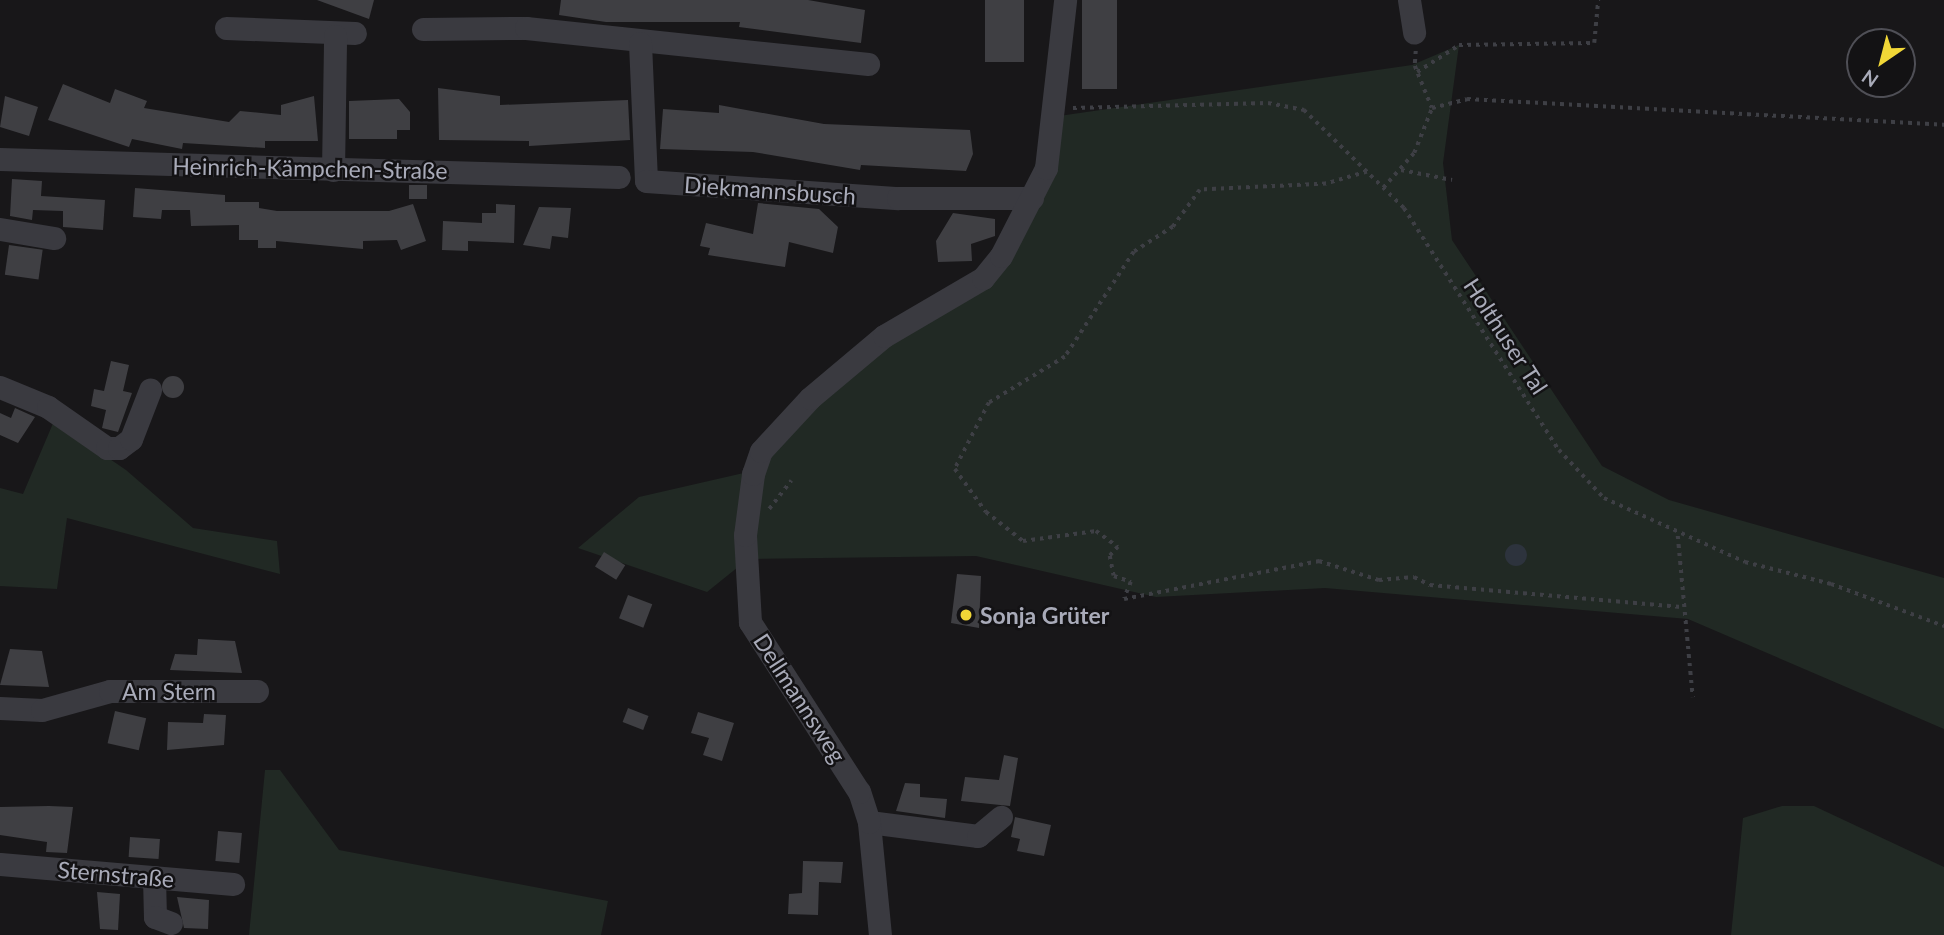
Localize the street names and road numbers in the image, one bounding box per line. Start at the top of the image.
street label: Heinrich-Kämpchen-Straße [172,152,448,184]
street label: Diekmannsbusch [683,170,857,210]
street label: Holthuser Tal [1458,272,1554,400]
street label: Dellmannsweg [748,628,852,768]
street label: Am Stern [122,677,216,705]
street label: Sternstraße [57,855,175,893]

